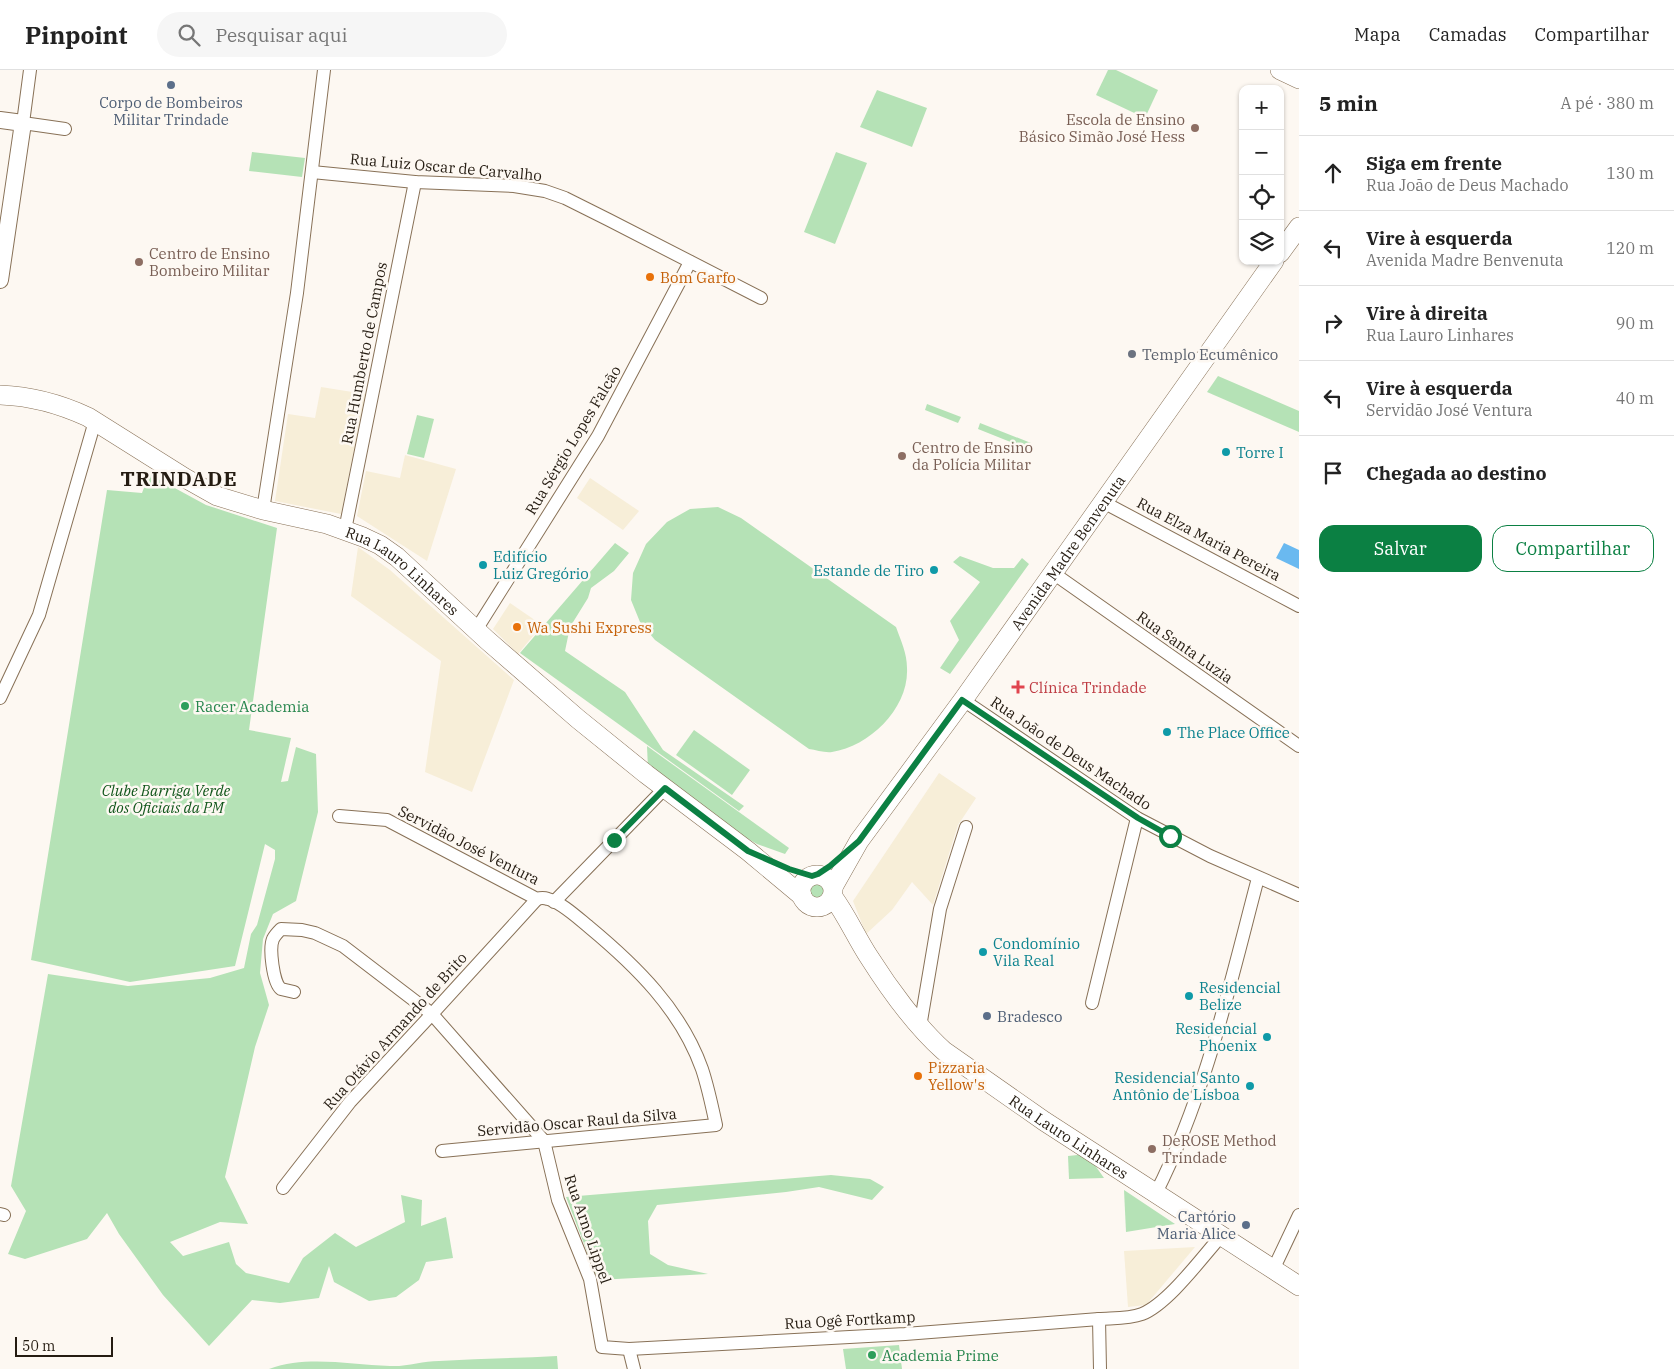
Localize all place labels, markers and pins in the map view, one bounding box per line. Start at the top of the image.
marker: Corpo de Bombeiros Militar Trindade [165,79,177,91]
place label: Corpo de Bombeiros Militar Trindade [99,93,243,129]
place label: Escola de Ensino Básico Simão José Hess [1019,110,1185,146]
marker: Escola de Ensino Básico Simão José Hess [1189,122,1201,134]
place label: Centro de Ensino Bombeiro Militar [149,244,270,280]
marker: Centro de Ensino Bombeiro Militar [133,256,145,268]
place label: Bom Garfo [660,268,736,287]
marker: Bom Garfo [644,271,656,283]
place label: Templo Ecumênico [1142,345,1278,364]
marker: Templo Ecumênico [1126,348,1138,360]
place label: Centro de Ensino da Polícia Militar [912,438,1033,474]
place label: Torre I [1236,443,1284,462]
marker: Torre I [1220,446,1232,458]
marker: Centro de Ensino da Polícia Militar [896,450,908,462]
place label: Edifício Luiz Gregório [493,547,589,583]
marker: Edifício Luiz Gregório [477,559,489,571]
place label: Estande de Tiro [813,561,924,580]
marker: Estande de Tiro [928,564,940,576]
place label: Wa Sushi Express [527,618,652,637]
marker: Wa Sushi Express [511,621,523,633]
place label: Clínica Trindade [1029,678,1147,697]
marker: Clínica Trindade [1011,680,1025,694]
place label: Racer Academia [195,697,310,716]
marker: Racer Academia [179,700,191,712]
place label: The Place Office [1177,723,1290,742]
marker: The Place Office [1161,726,1173,738]
place label: Condomínio Vila Real [993,934,1080,970]
marker: Condomínio Vila Real [977,946,989,958]
place label: Residencial Belize [1199,978,1281,1014]
marker: Residencial Belize [1183,990,1195,1002]
place label: Bradesco [997,1007,1062,1026]
marker: Bradesco [981,1010,993,1022]
place label: Residencial Phoenix [1175,1019,1257,1055]
marker: Residencial Phoenix [1261,1031,1273,1043]
place label: Pizzaria Yellow's [928,1058,985,1094]
place label: Residencial Santo Antônio de Lisboa [1113,1068,1240,1104]
marker: Pizzaria Yellow's [912,1070,924,1082]
marker: Residencial Santo Antônio de Lisboa [1244,1080,1256,1092]
place label: DeROSE Method Trindade [1162,1131,1277,1167]
marker: DeROSE Method Trindade [1146,1143,1158,1155]
place label: Cartório Maria Alice [1157,1207,1236,1243]
marker: Cartório Maria Alice [1240,1219,1252,1231]
place label: Academia Prime [882,1346,999,1365]
marker: Academia Prime [866,1349,878,1361]

